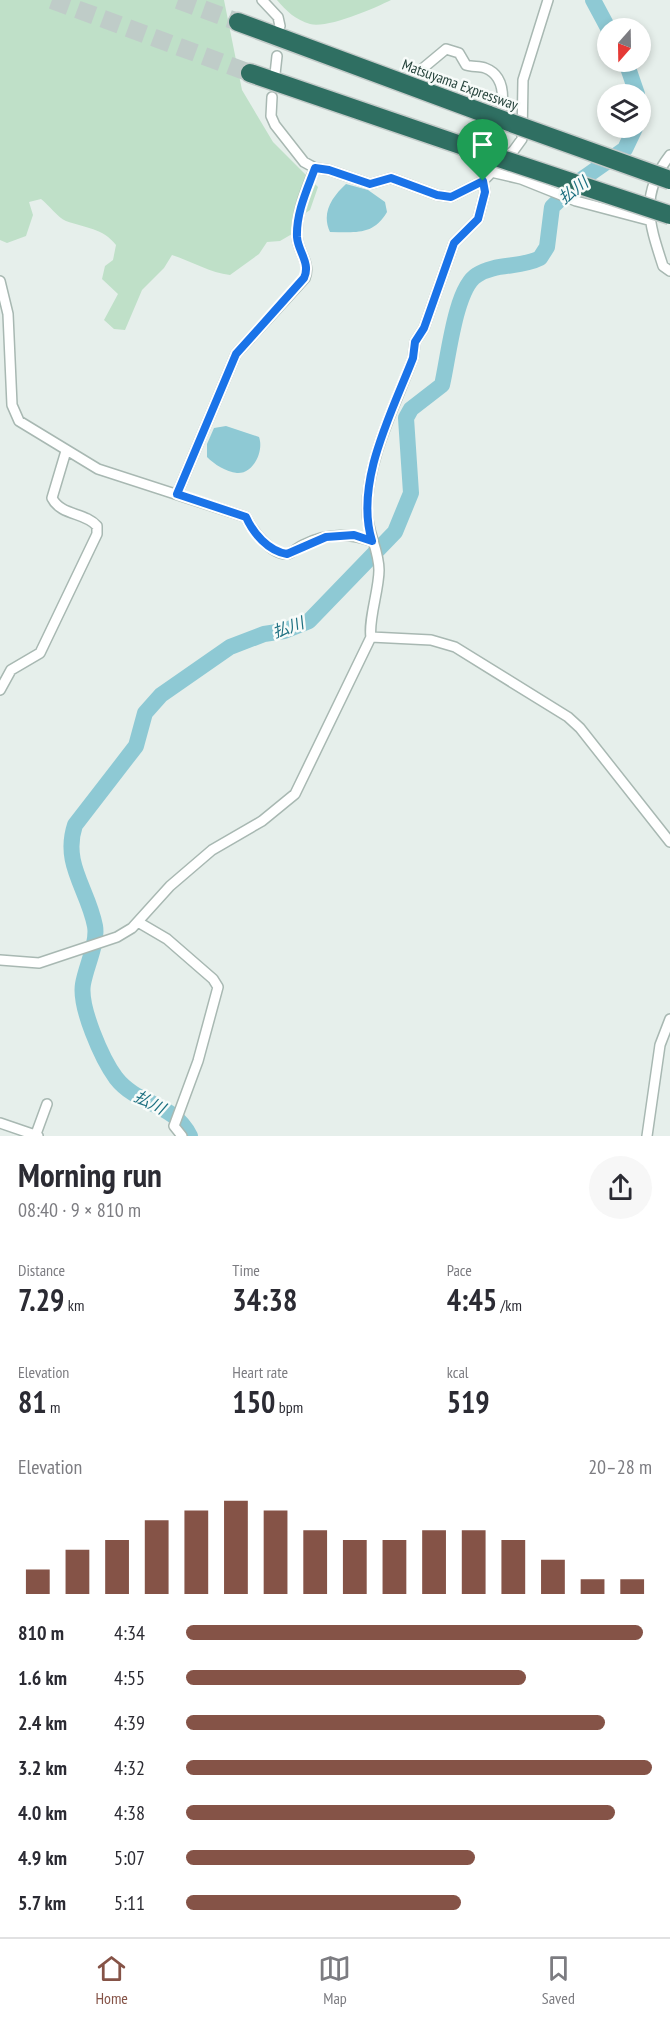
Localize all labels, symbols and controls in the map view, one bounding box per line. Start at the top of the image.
north arrow [597,18,651,72]
map controls [597,18,651,138]
street label: Matsuyama Expressway [400,55,521,114]
button: layers [597,84,651,138]
pin [457,119,508,181]
icon: arrive [466,128,499,161]
water label: 払川 [554,171,593,208]
water label: 払川 [270,611,308,642]
water label: 払川 [131,1086,171,1119]
text: Morning run [18,1153,162,1196]
button: share [589,1156,652,1219]
text: 08:40 · 9 × 810 m [18,1197,141,1223]
text: Distance [18,1260,65,1280]
text: Time [232,1260,260,1280]
text: Pace [447,1260,472,1280]
text: 7.29 [18,1280,64,1319]
text: 34:38 [232,1280,297,1319]
text: 4:45 [447,1280,497,1319]
text: km [64,1295,84,1315]
text: /km [497,1295,522,1315]
text: Elevation [18,1362,69,1382]
text: Heart rate [232,1362,288,1382]
text: kcal [447,1362,469,1382]
text: 81 [18,1382,47,1421]
text: 150 [232,1382,275,1421]
text: 519 [447,1382,490,1421]
text: m [47,1397,61,1417]
text: bpm [275,1397,303,1417]
text: Elevation [18,1454,82,1480]
text: 20–28 m [588,1454,652,1480]
text: 810 m [18,1620,64,1646]
text: 4:34 [114,1620,145,1646]
text: 1.6 km [18,1665,67,1691]
text: 4:55 [114,1665,145,1691]
text: 2.4 km [18,1710,67,1736]
text: 4:39 [114,1710,145,1736]
text: 3.2 km [18,1755,67,1781]
text: 4:32 [114,1755,145,1781]
text: 4.0 km [18,1800,67,1826]
text: 4:38 [114,1800,145,1826]
text: 4.9 km [18,1845,67,1871]
text: 5:07 [114,1845,145,1871]
text: 5.7 km [18,1890,66,1916]
text: 5:11 [114,1890,145,1916]
tab: Home [95,1952,128,2008]
tab: Map [318,1952,351,2008]
tab: Saved [542,1952,575,2008]

